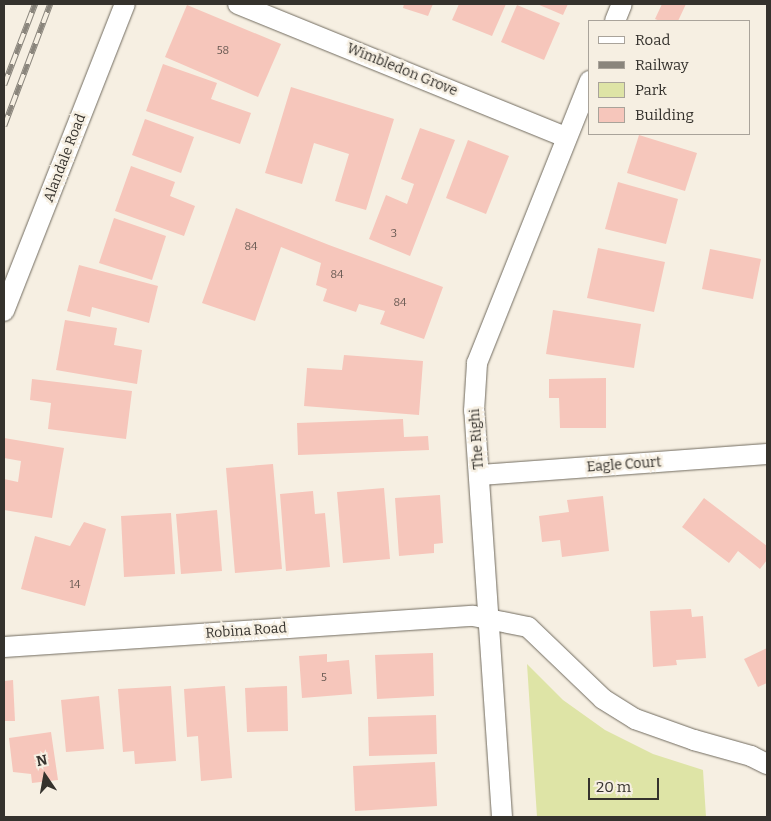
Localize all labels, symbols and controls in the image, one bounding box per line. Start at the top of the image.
legend [588,20,751,135]
text: Road [635,31,670,49]
street label: Wimbledon Grove [344,40,460,100]
house number: 58 [217,44,229,58]
text: Railway [635,56,689,74]
text: Park [635,81,667,99]
text: Building [635,106,694,124]
street label: Alandale Road [40,111,90,205]
house number: 3 [391,227,397,241]
house number: 84 [244,240,258,254]
house number: 84 [330,268,344,282]
house number: 84 [393,296,407,310]
street label: The Righi [466,408,488,470]
street label: Eagle Court [586,454,662,476]
house number: 14 [70,578,80,592]
street label: Robina Road [205,620,287,642]
house number: 5 [321,671,327,685]
north arrow [20,751,70,801]
text: N [35,751,49,770]
scale bar [591,768,662,800]
text: 20 m [596,778,631,796]

